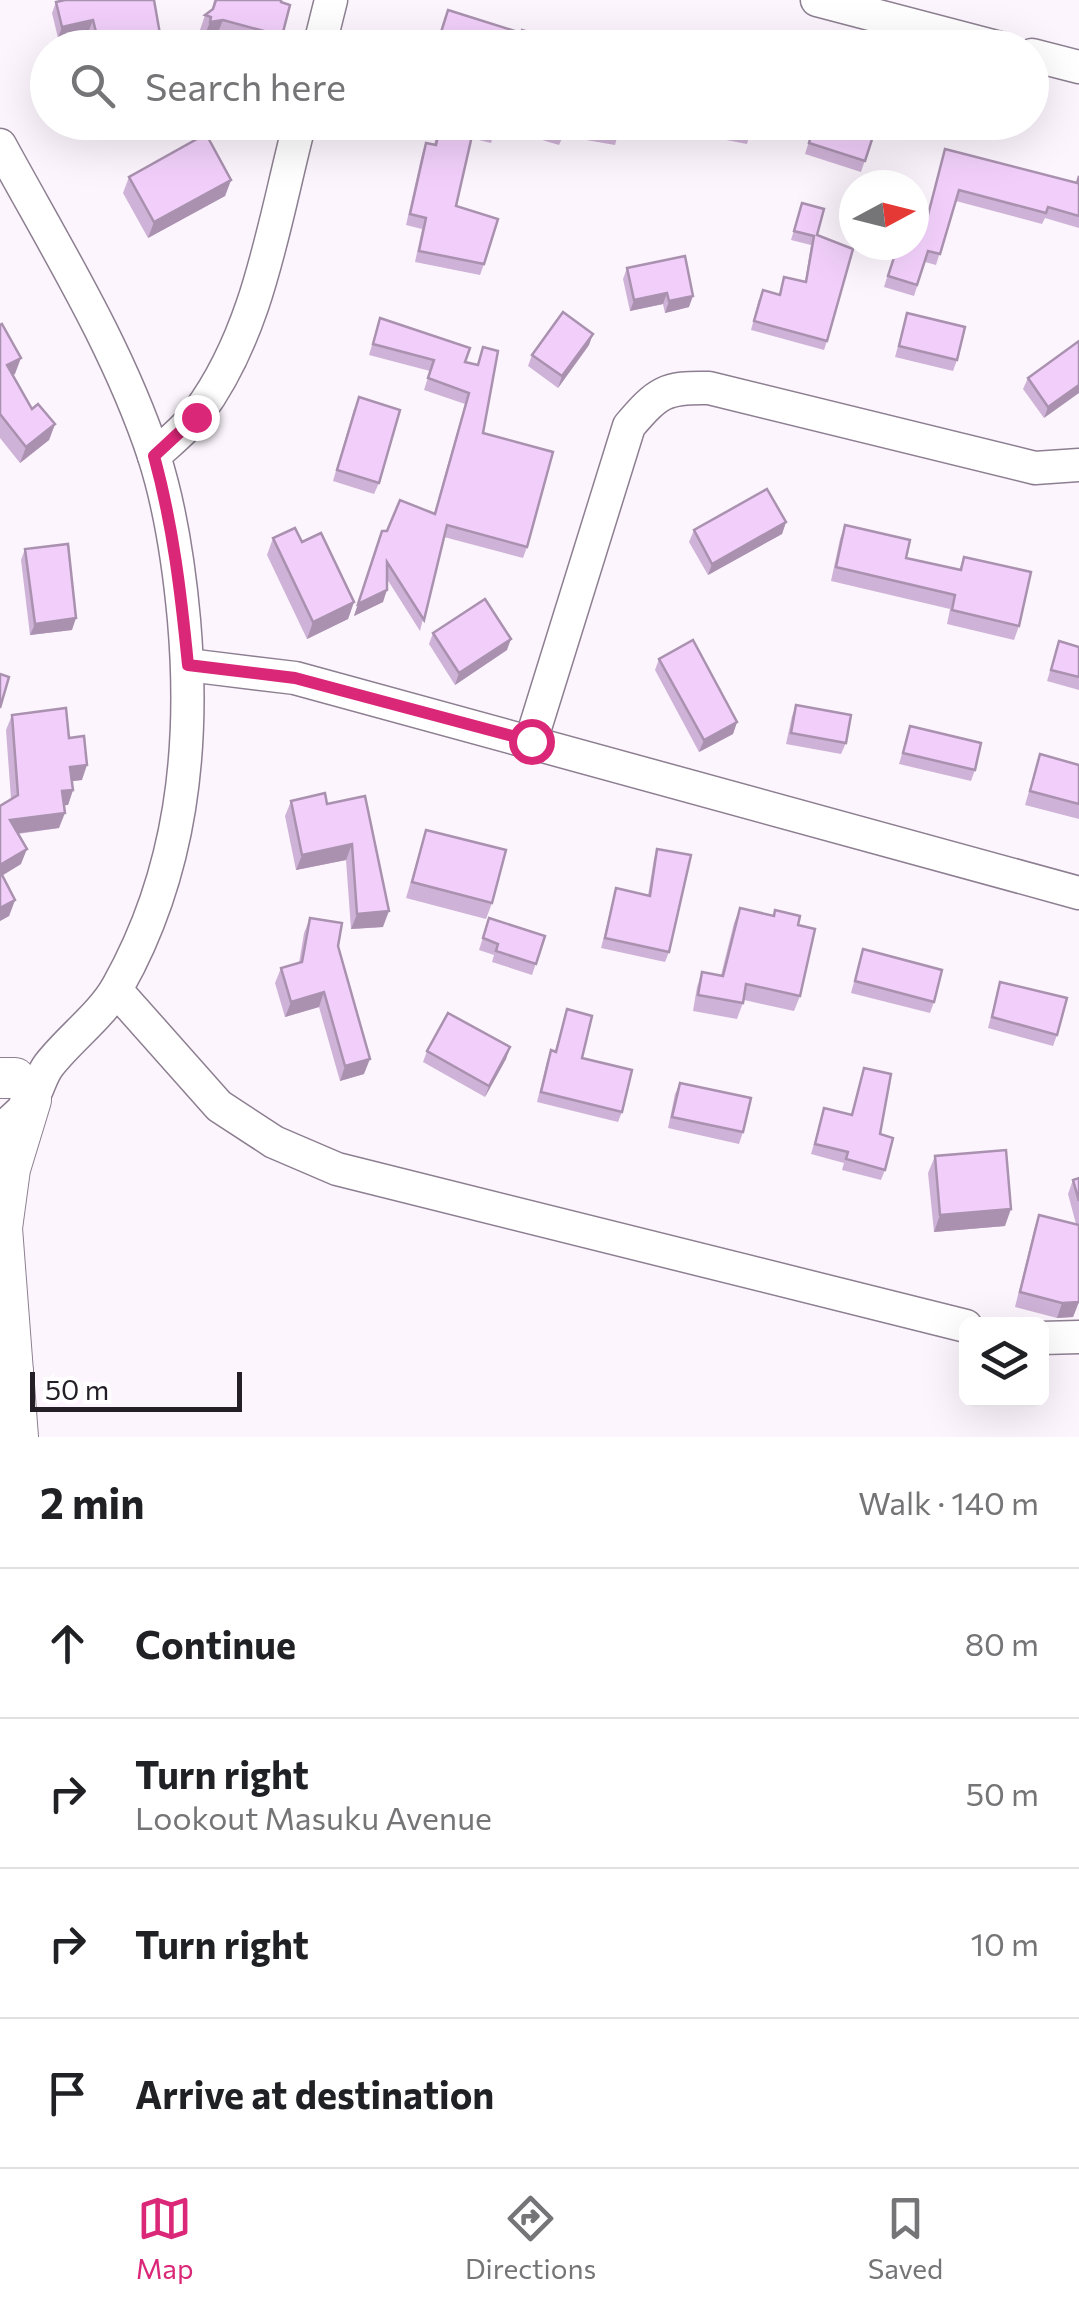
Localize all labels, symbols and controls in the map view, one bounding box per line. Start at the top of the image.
search box [30,30,1049,140]
icon: search [65,58,120,113]
text: Search here [145,62,346,109]
north arrow [839,170,929,260]
route end [174,395,220,441]
route start [509,719,555,765]
map controls [959,1317,1049,1407]
button: layers [959,1317,1049,1407]
scale bar [30,1367,242,1412]
text: 50 m [45,1372,109,1406]
text: 2 min [40,1476,145,1528]
text: Walk · 140 m [858,1482,1039,1522]
icon: ahead [40,1616,95,1671]
text: Continue [135,1620,296,1667]
text: 80 m [965,1623,1039,1663]
text: Turn right [135,1750,309,1797]
icon: right [40,1766,95,1821]
text: 50 m [966,1773,1039,1813]
text: Lookout Masuku Avenue [135,1797,492,1837]
icon: right [40,1916,95,1971]
text: Turn right [135,1920,309,1967]
text: 10 m [970,1923,1039,1963]
icon: arrive [40,2066,95,2121]
text: Arrive at destination [135,2070,494,2117]
tab: Map [136,2191,193,2285]
tab: Directions [465,2191,596,2285]
tab: Saved [868,2191,943,2285]

